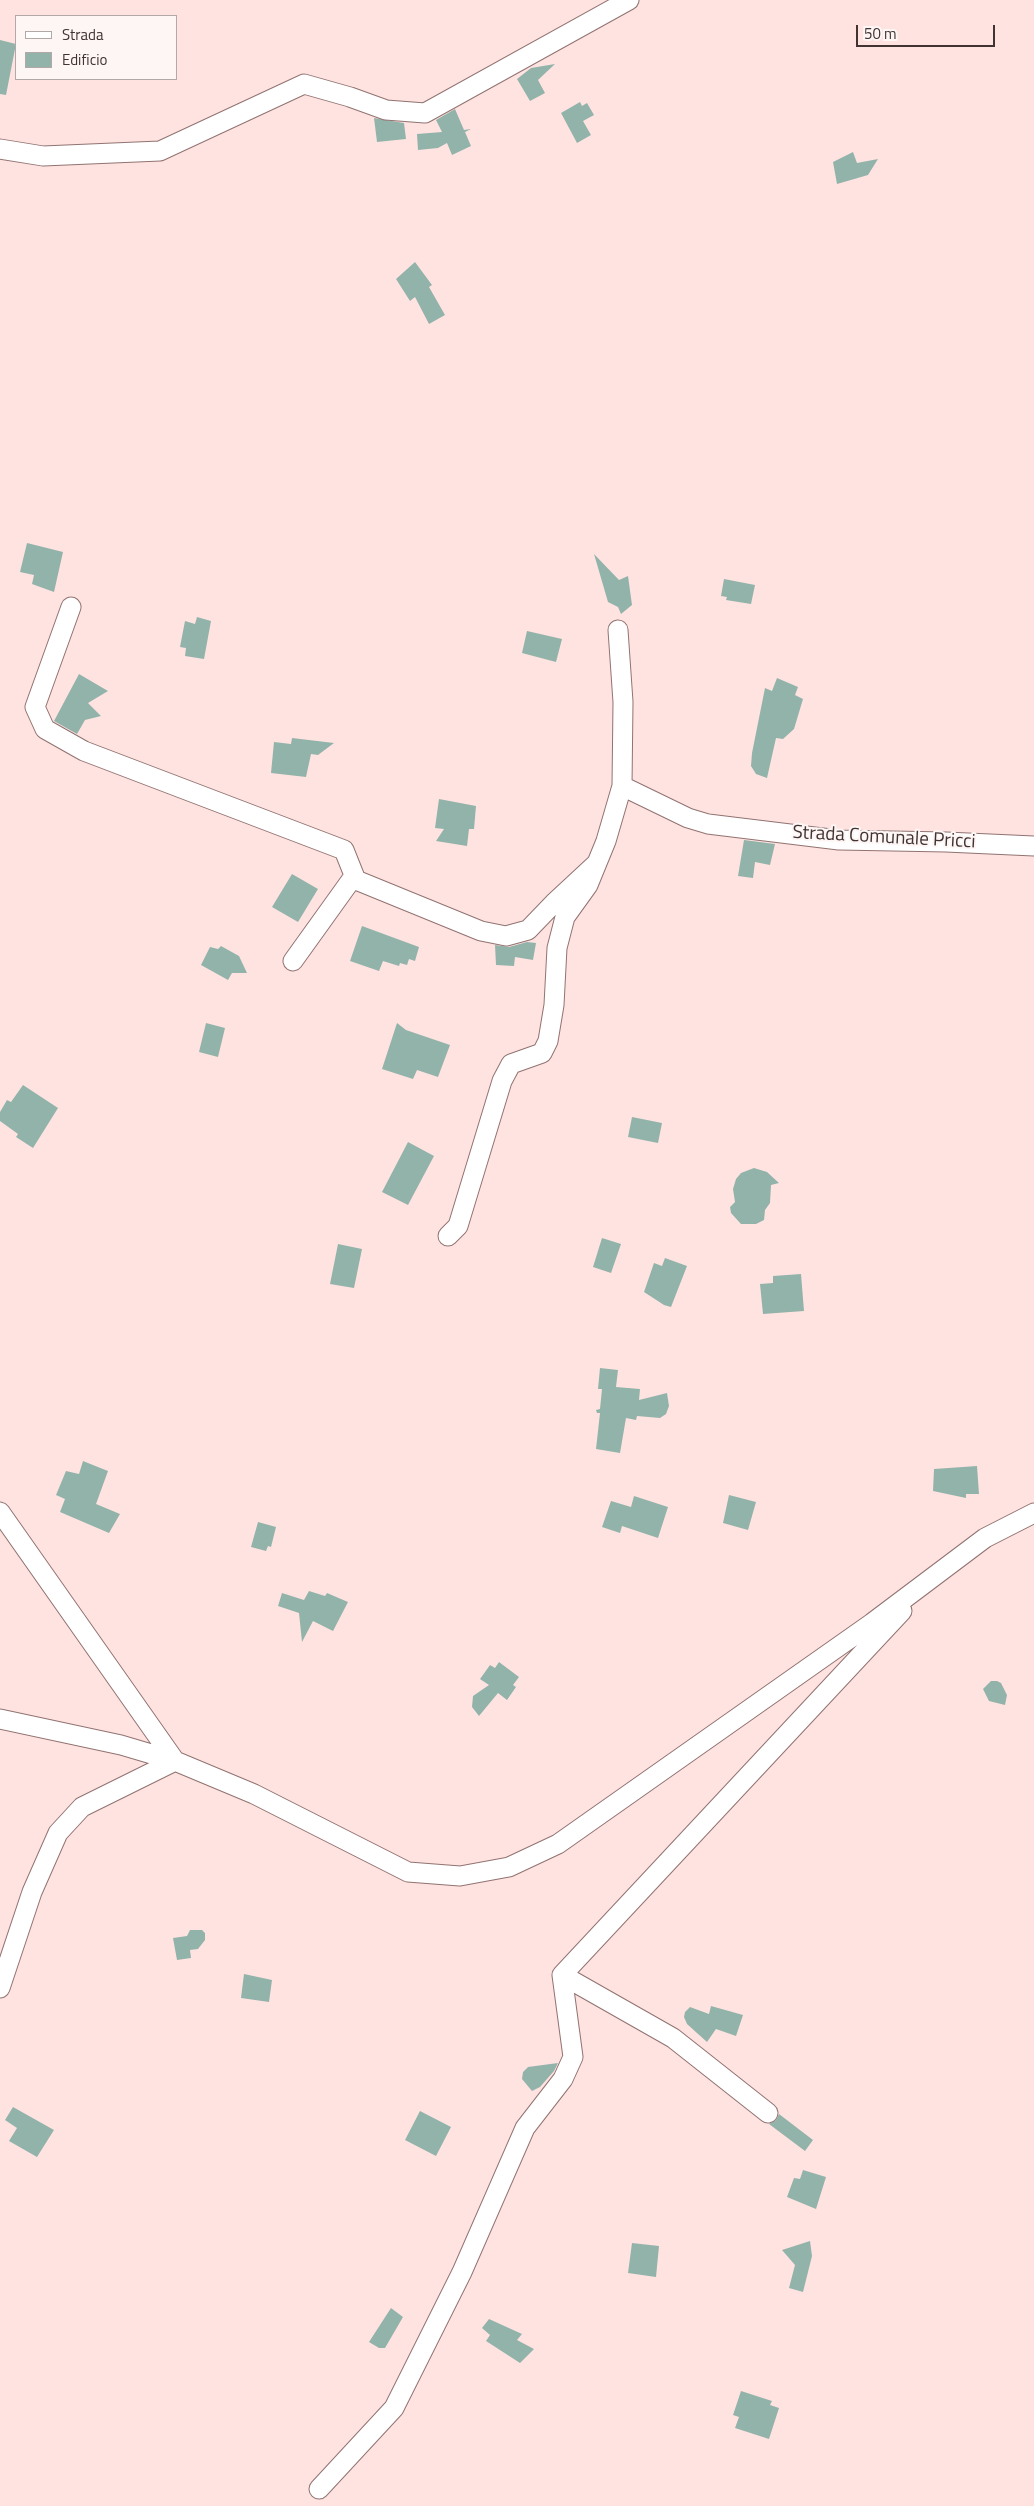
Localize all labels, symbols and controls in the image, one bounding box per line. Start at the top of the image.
legend [15,15,178,80]
scale bar [859,15,998,47]
text: 50 m [864,22,897,45]
text: Strada [62,23,103,46]
text: Edificio [62,48,107,71]
street label: Strada Comunale Pricci [792,822,976,854]

